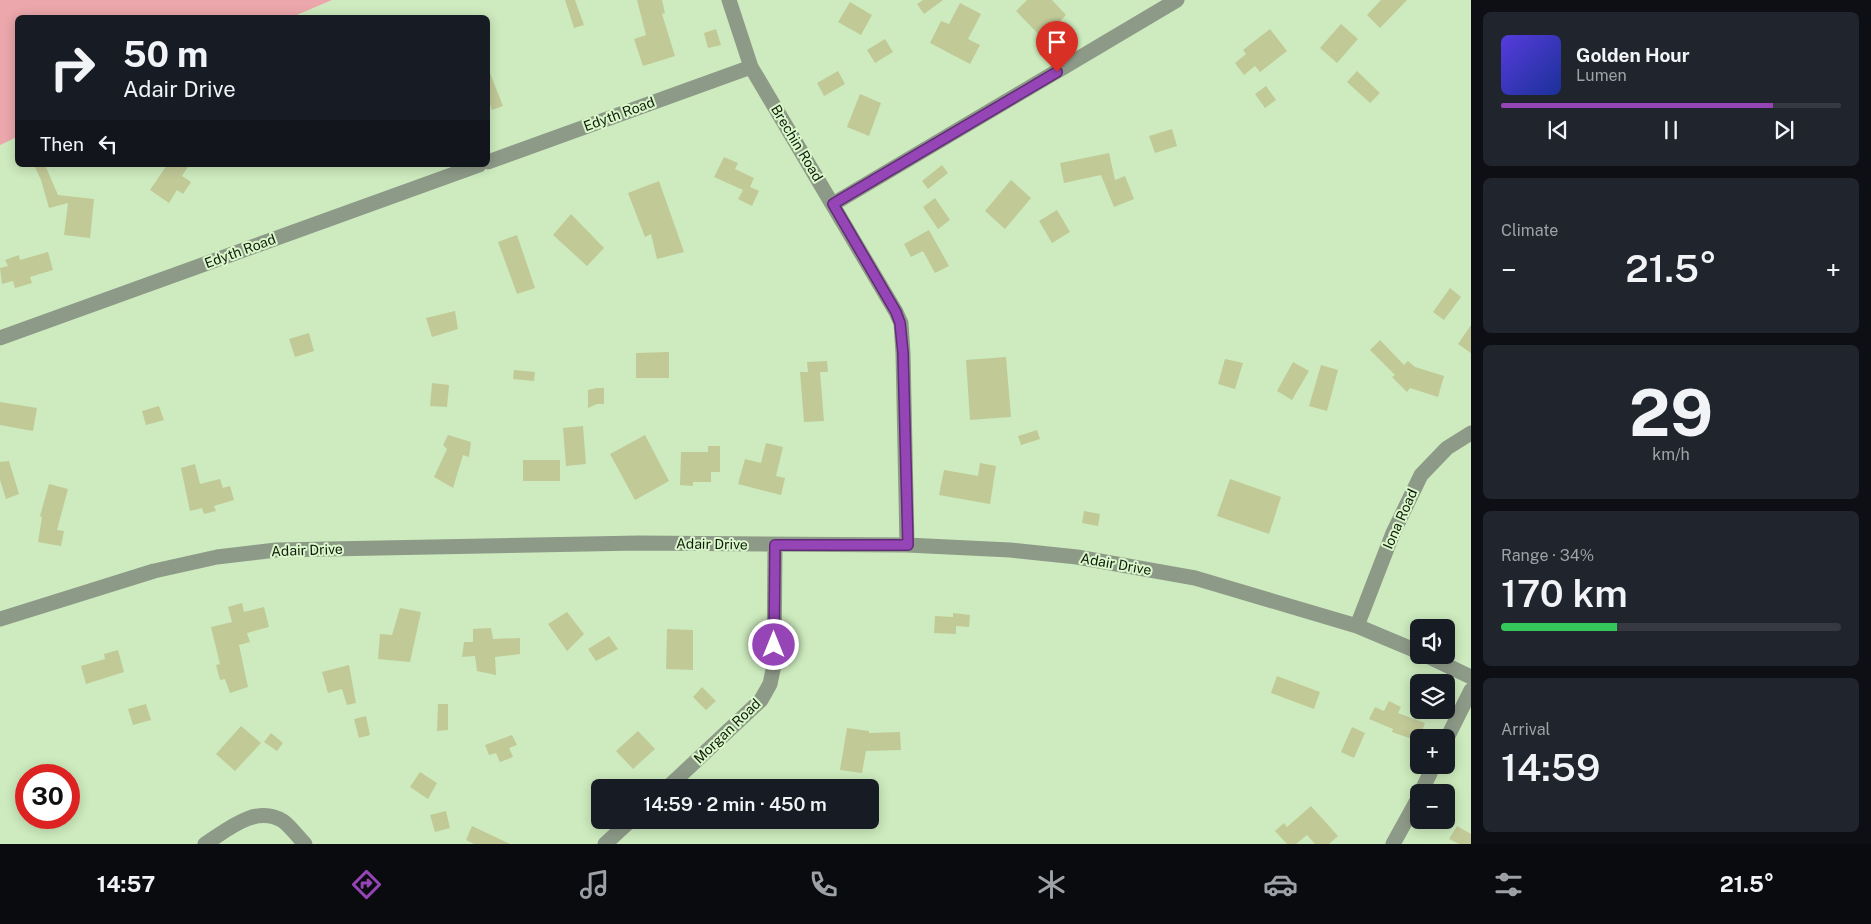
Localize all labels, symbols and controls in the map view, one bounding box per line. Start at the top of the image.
pin [1036,21,1078,72]
icon: arrive [1043,28,1071,56]
text: 50 m [123,34,208,75]
icon: right [40,35,105,100]
text: Golden Hour [1576,44,1690,66]
text: Lumen [1576,66,1627,85]
text: Adair Drive [123,76,236,102]
street label: Edyth Road [581,94,657,134]
street label: Brechin Road [768,102,826,184]
icon: previous [1544,116,1572,144]
icon: pause [1657,116,1685,144]
icon: next [1770,116,1798,144]
icon: left [94,130,122,158]
text: Then [40,133,84,155]
text: Climate [1501,221,1558,240]
street label: Edyth Road [202,231,278,271]
text: 21.5° [1625,246,1717,291]
text: − [1501,253,1517,286]
text: + [1825,253,1841,286]
text: 29 [1629,374,1713,451]
text: km/h [1652,445,1690,464]
street label: Iona Road [1380,486,1420,552]
street label: Adair Drive [676,535,748,553]
street label: Adair Drive [271,541,343,559]
text: Range · 34% [1501,546,1594,565]
street label: Adair Drive [1079,550,1153,578]
text: 170 km [1501,571,1628,616]
position arrow [747,618,799,670]
map controls [1410,619,1455,829]
button: sound [1410,619,1455,664]
button: layers [1410,674,1455,719]
street label: Morgan Road [690,695,764,767]
text: Arrival [1501,720,1550,739]
button: + [1410,729,1455,774]
text: 14:59 [1501,745,1600,790]
speed limit sign: 30 [15,764,80,829]
button: − [1410,784,1455,829]
text: 14:59 · 2 min · 450 m [643,793,827,815]
icon: directions [349,867,384,902]
icon: music [577,867,612,902]
icon: phone [806,867,841,902]
icon: climate [1034,867,1069,902]
icon: car [1263,867,1298,902]
icon: filters [1491,867,1526,902]
text: 14:57 [97,871,155,897]
text: 21.5° [1720,871,1774,897]

